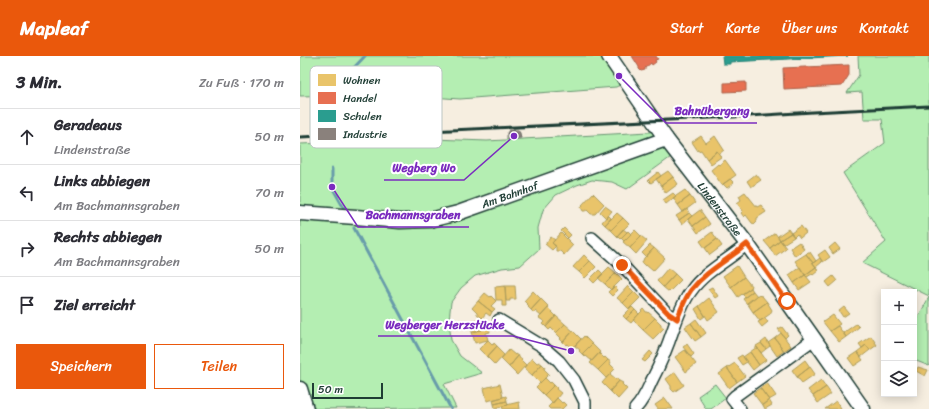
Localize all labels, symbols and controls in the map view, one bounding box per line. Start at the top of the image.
text: Mapleaf [20,12,88,45]
text: Start [670,16,703,41]
text: Karte [725,16,760,41]
text: Über uns [782,16,837,41]
text: Kontakt [859,16,909,41]
legend [310,66,442,148]
text: 3 Min. [16,67,63,97]
text: Zu Fuß · 170 m [199,71,284,94]
text: Wohnen [343,71,380,90]
text: Handel [343,89,378,108]
callout: Bahnübergang [666,99,757,123]
text: Bahnübergang [675,100,750,122]
text: Schulen [343,107,382,126]
text: Geradeaus [54,112,122,138]
text: 50 m [254,125,284,148]
text: Industrie [342,125,388,144]
icon: ahead [16,126,38,148]
text: Lindenstraße [54,138,130,161]
callout: Wegberg Wo [384,156,464,180]
text: Wegberg Wo [392,157,456,179]
text: Links abbiegen [54,168,150,194]
street label: Am Bahnhof [478,175,542,214]
street label: Lindenstraße [693,178,747,241]
text: 70 m [255,181,284,204]
icon: left [16,182,38,204]
text: Am Bachmannsgraben [54,194,180,217]
callout: Bachmannsgraben [358,203,469,227]
text: Bachmannsgraben [365,204,461,226]
text: Rechts abbiegen [54,224,162,250]
text: 50 m [254,237,284,260]
icon: right [16,238,38,260]
text: Am Bachmannsgraben [54,250,180,273]
route end [613,256,631,274]
map controls [881,289,917,397]
button: + [881,289,917,325]
text: Ziel erreicht [54,292,135,318]
route start [778,292,796,310]
icon: arrive [16,294,38,316]
callout: Wegberger Herzstücke [378,312,513,336]
text: Wegberger Herzstücke [385,314,506,336]
button: − [881,325,917,361]
button: Speichern [16,344,146,389]
button: Teilen [154,344,284,389]
button: layers [881,361,917,397]
text: 50 m [318,380,343,399]
scale bar [312,381,383,400]

